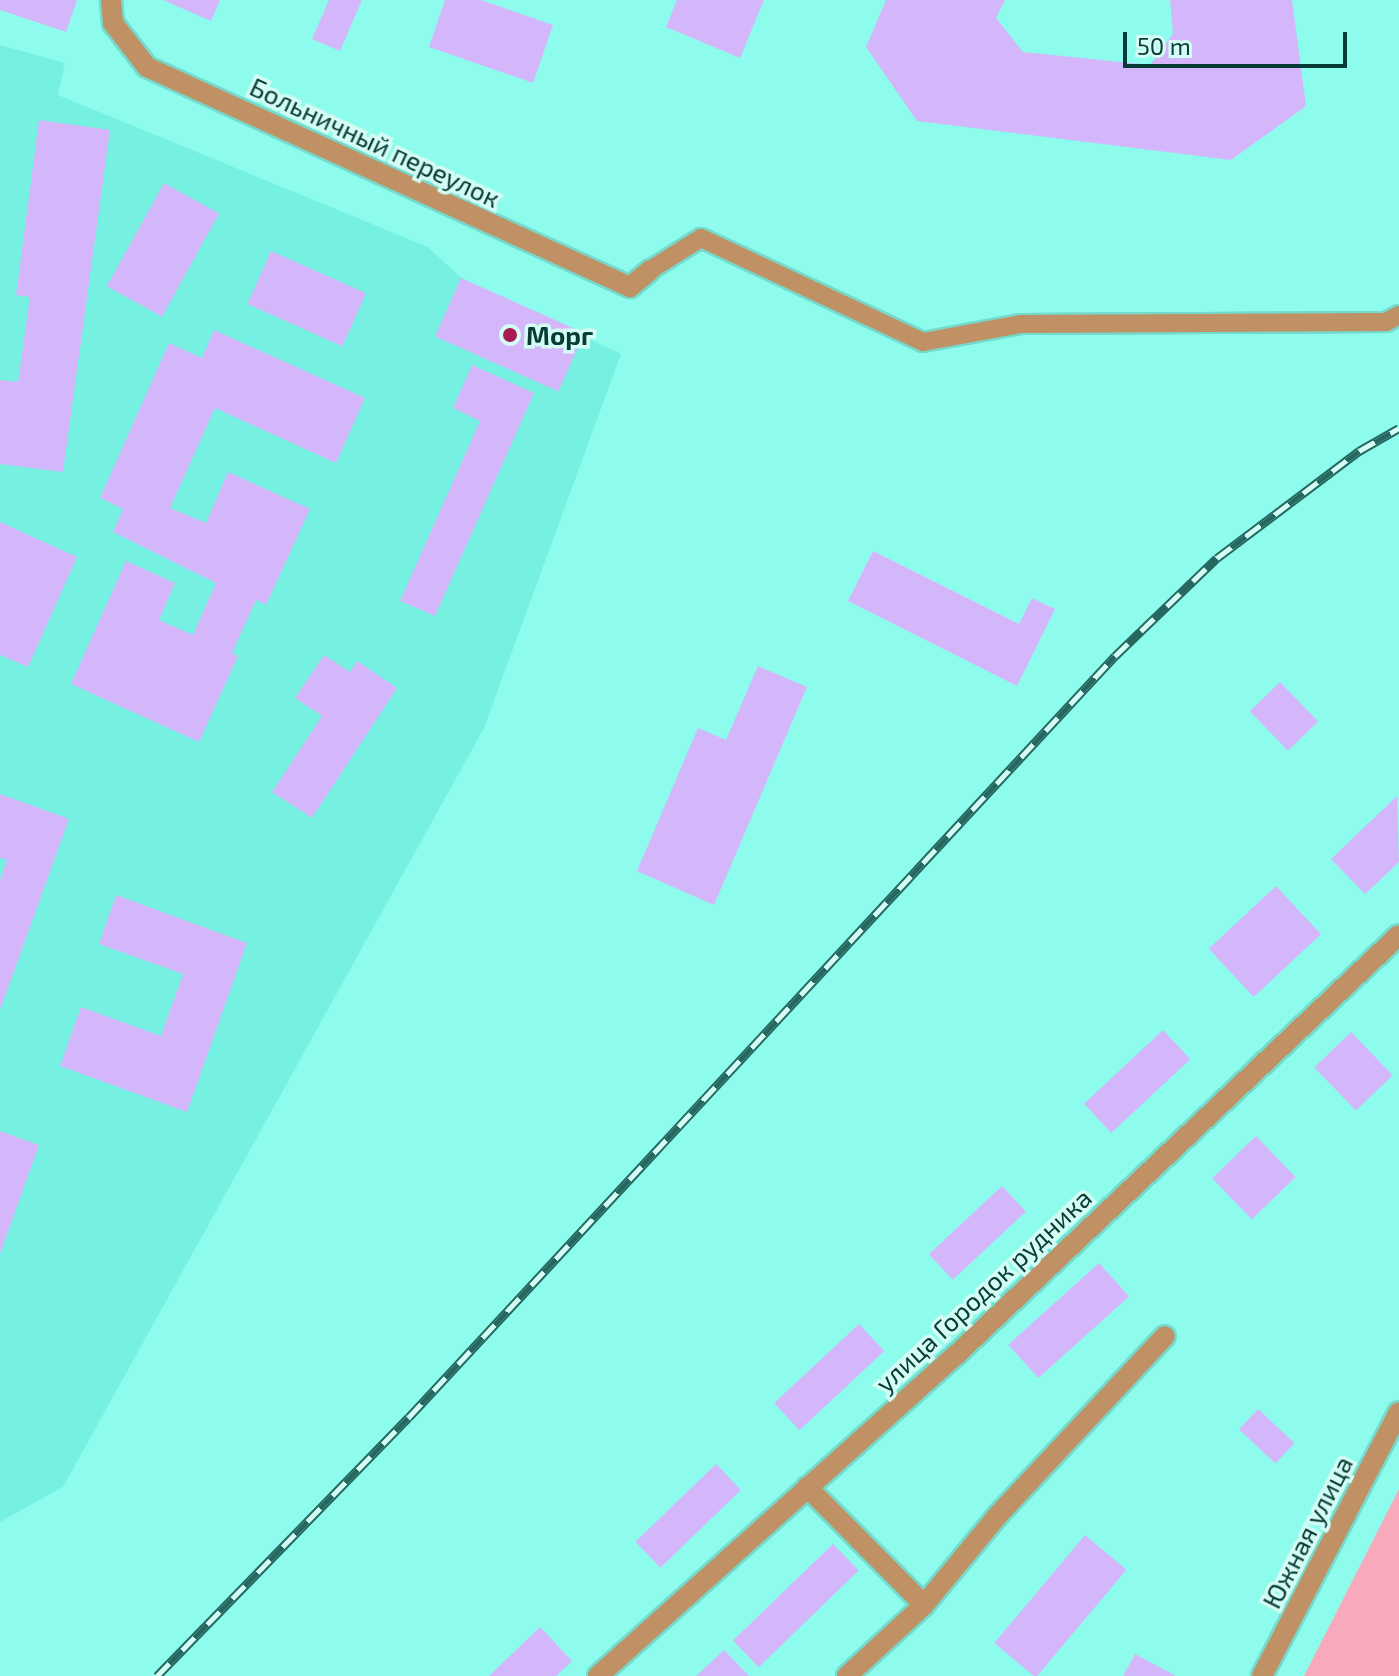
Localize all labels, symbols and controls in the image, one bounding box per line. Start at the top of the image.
scale bar [1127,16,1351,66]
text: 50 m [1137,31,1191,60]
street label: Больничный переулок [245,70,505,214]
place label: Морг [526,319,593,351]
marker: Морг [501,326,519,344]
street label: улица Городок рудника [869,1182,1097,1398]
street label: Южная улица [1255,1451,1359,1613]

